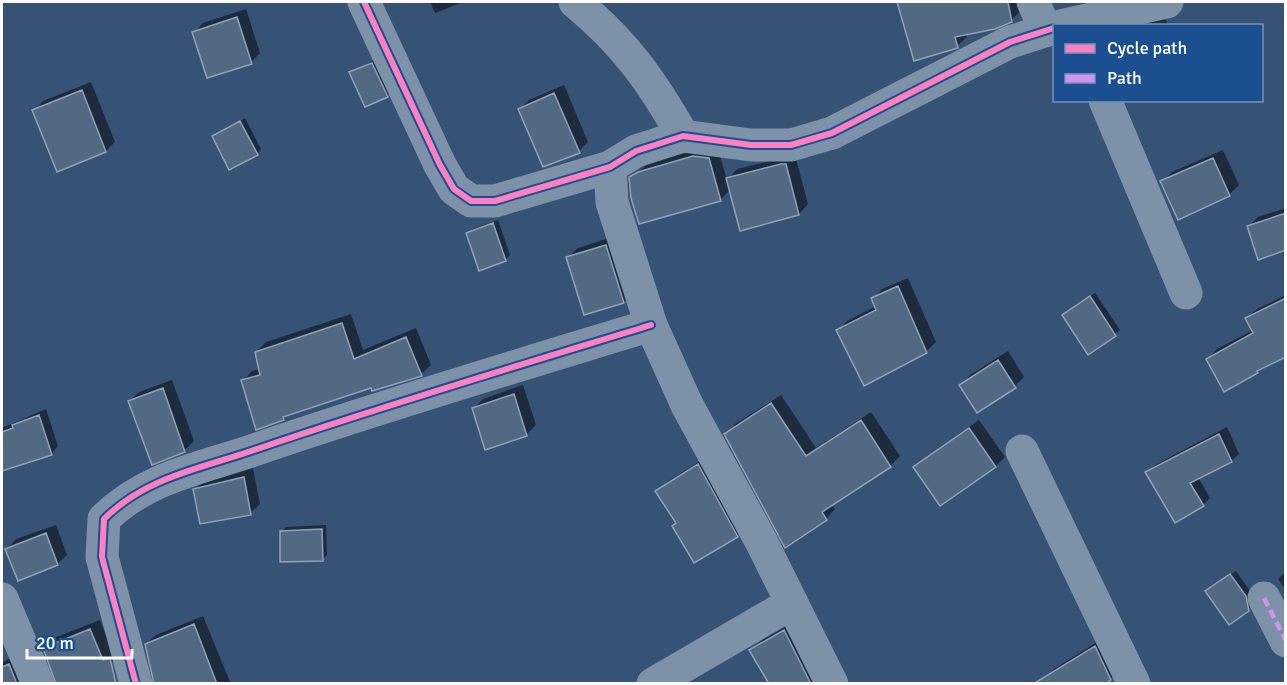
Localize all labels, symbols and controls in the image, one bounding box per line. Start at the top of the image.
legend [1053,24,1263,102]
text: Cycle path [1107,37,1187,59]
text: Path [1107,67,1142,89]
scale bar [27,622,132,660]
text: 20 m [36,632,74,654]

